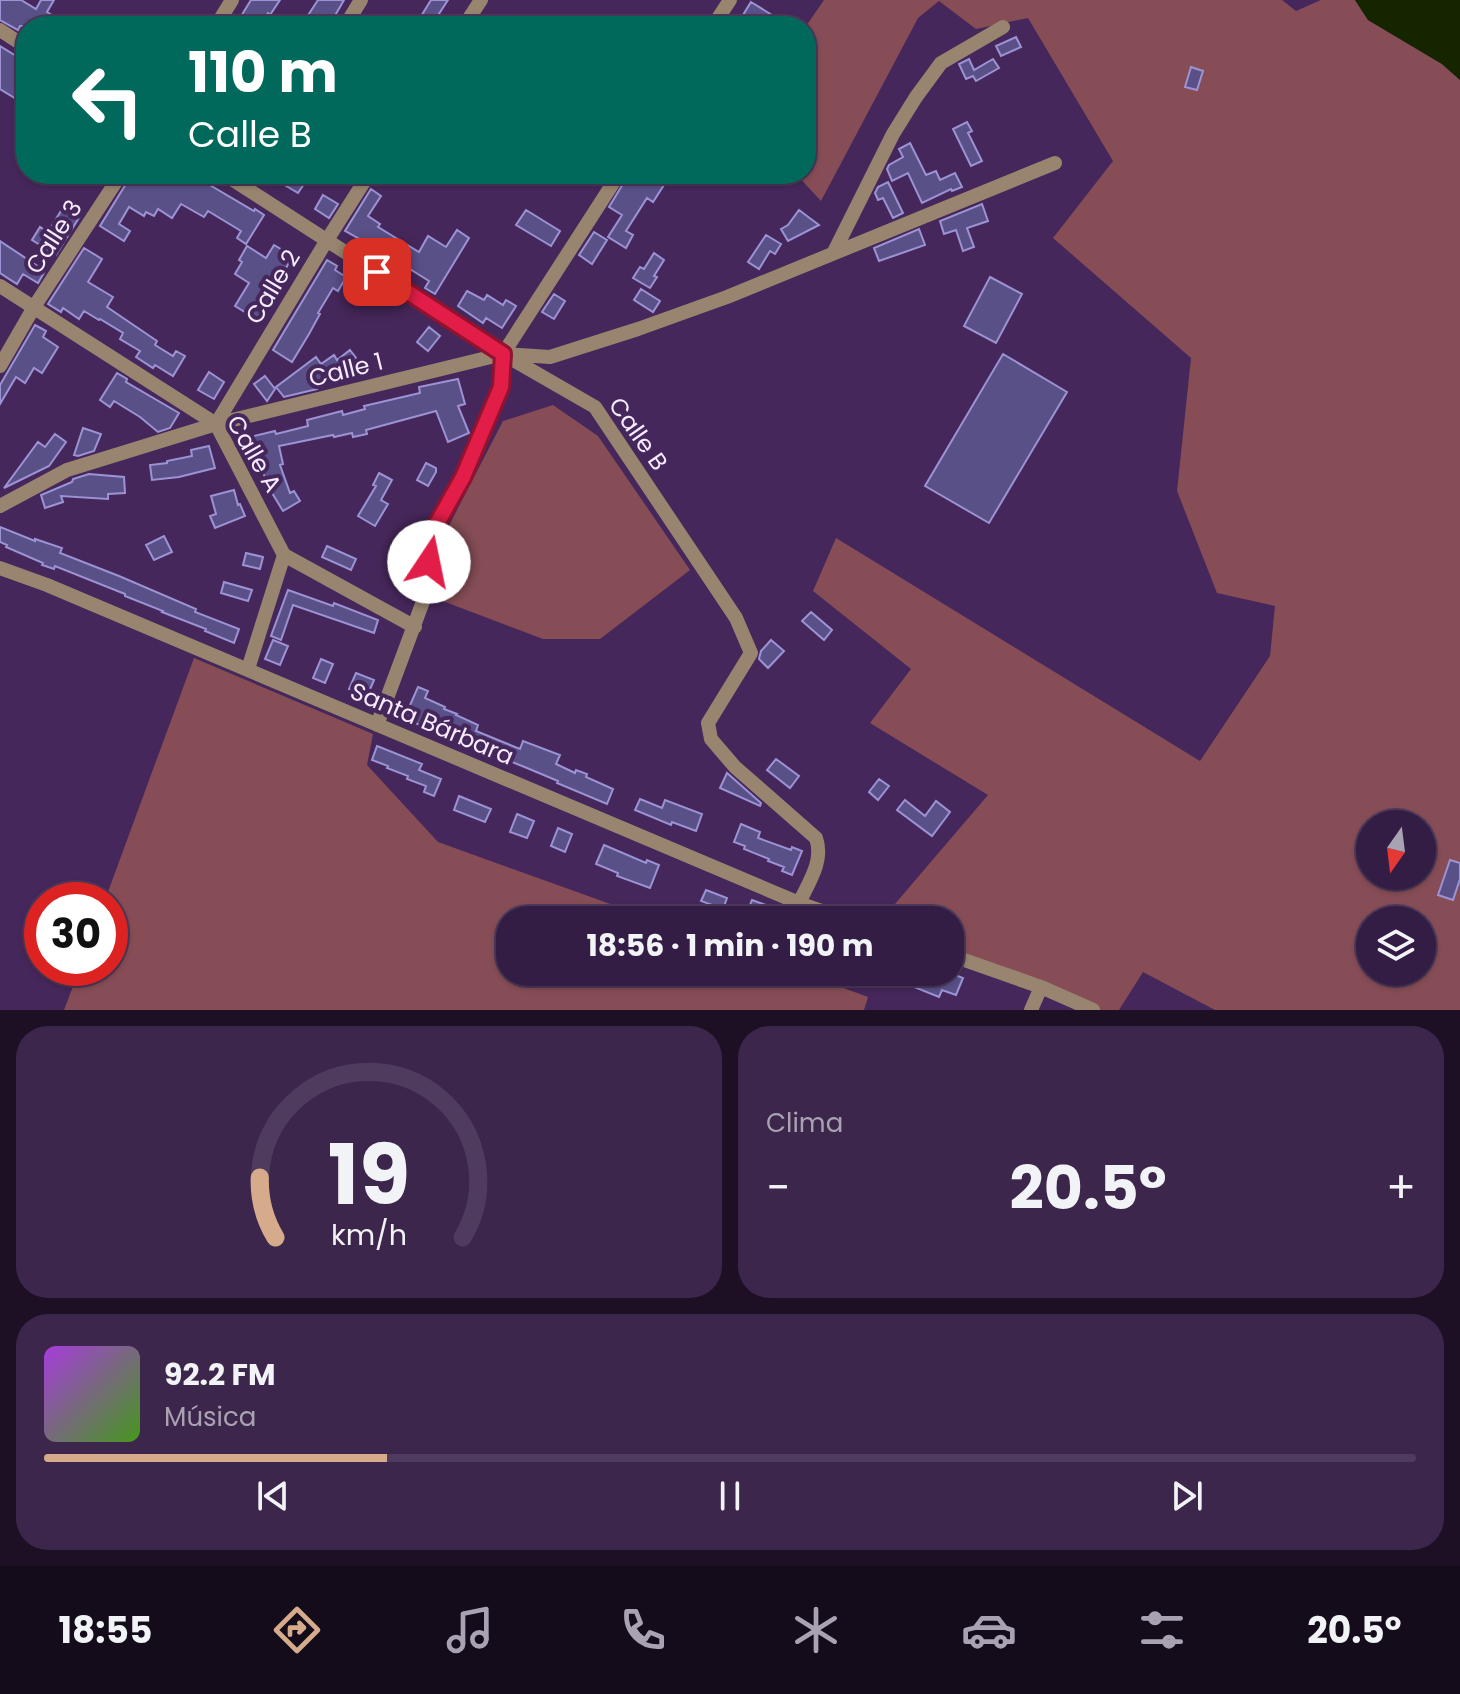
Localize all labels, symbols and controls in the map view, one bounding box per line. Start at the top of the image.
text: 110 m [188,33,338,112]
icon: left [56,48,160,152]
text: Calle B [188,109,312,160]
street label: Calle 3 [17,193,90,280]
pin [343,238,411,306]
street label: Calle 2 [237,243,308,330]
icon: arrive [355,250,399,294]
street label: Calle 1 [305,344,387,395]
street label: Calle B [601,390,676,477]
street label: Calle A [219,409,290,498]
position arrow [387,520,471,604]
street label: Santa Bárbara [345,674,519,773]
north arrow [1356,810,1436,890]
map controls [1356,810,1436,986]
speed limit sign: 30 [24,882,128,986]
button: layers [1356,906,1436,986]
text: 18:56 · 1 min · 190 m [586,924,874,967]
text: Clima [766,1105,843,1141]
text: 19 [328,1117,410,1233]
text: 20.5° [1010,1146,1167,1230]
text: − [766,1157,790,1218]
text: + [1386,1157,1416,1218]
text: km/h [331,1215,407,1255]
text: 92.2 FM [164,1353,275,1396]
text: Música [164,1399,256,1435]
icon: previous [251,1474,295,1518]
icon: pause [708,1474,752,1518]
icon: next [1165,1474,1209,1518]
icon: directions [269,1602,325,1658]
icon: music [442,1602,498,1658]
icon: phone [615,1602,671,1658]
icon: climate [788,1602,844,1658]
icon: car [961,1602,1017,1658]
icon: filters [1134,1602,1190,1658]
text: 18:55 [58,1605,152,1656]
text: 20.5° [1307,1605,1401,1656]

